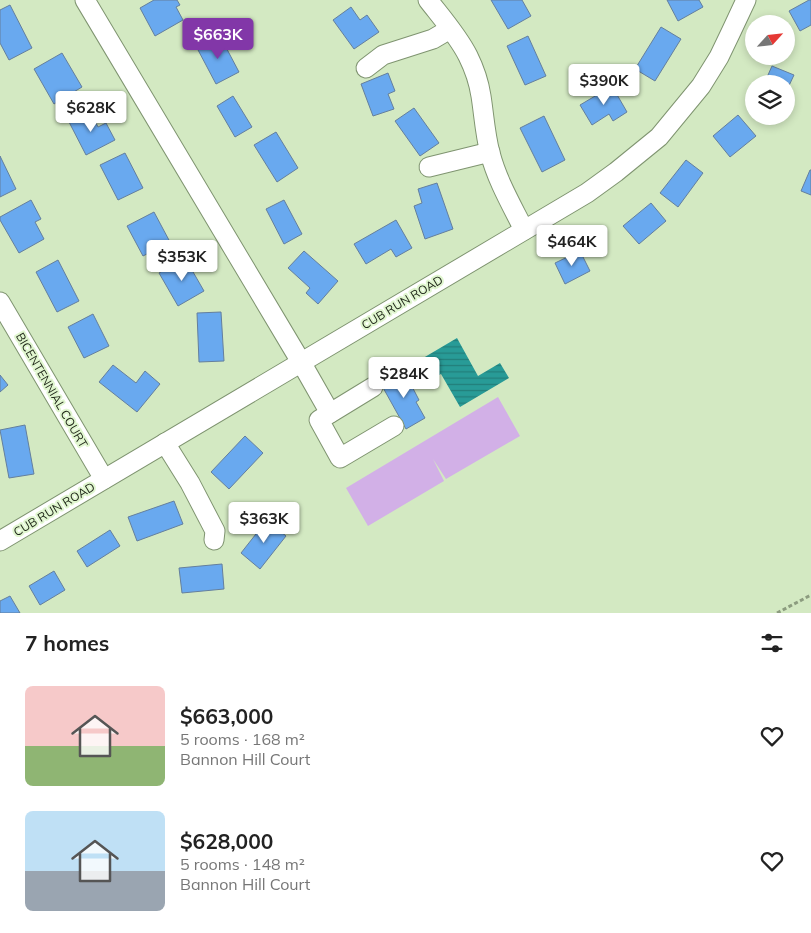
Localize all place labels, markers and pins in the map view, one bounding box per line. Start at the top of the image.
pin: $663K [183,18,253,60]
pin: $390K [569,64,639,106]
pin: $628K [56,90,126,133]
pin: $464K [537,224,607,267]
pin: $353K [147,240,217,282]
pin: $284K [369,356,439,399]
pin: $363K [229,502,299,544]

